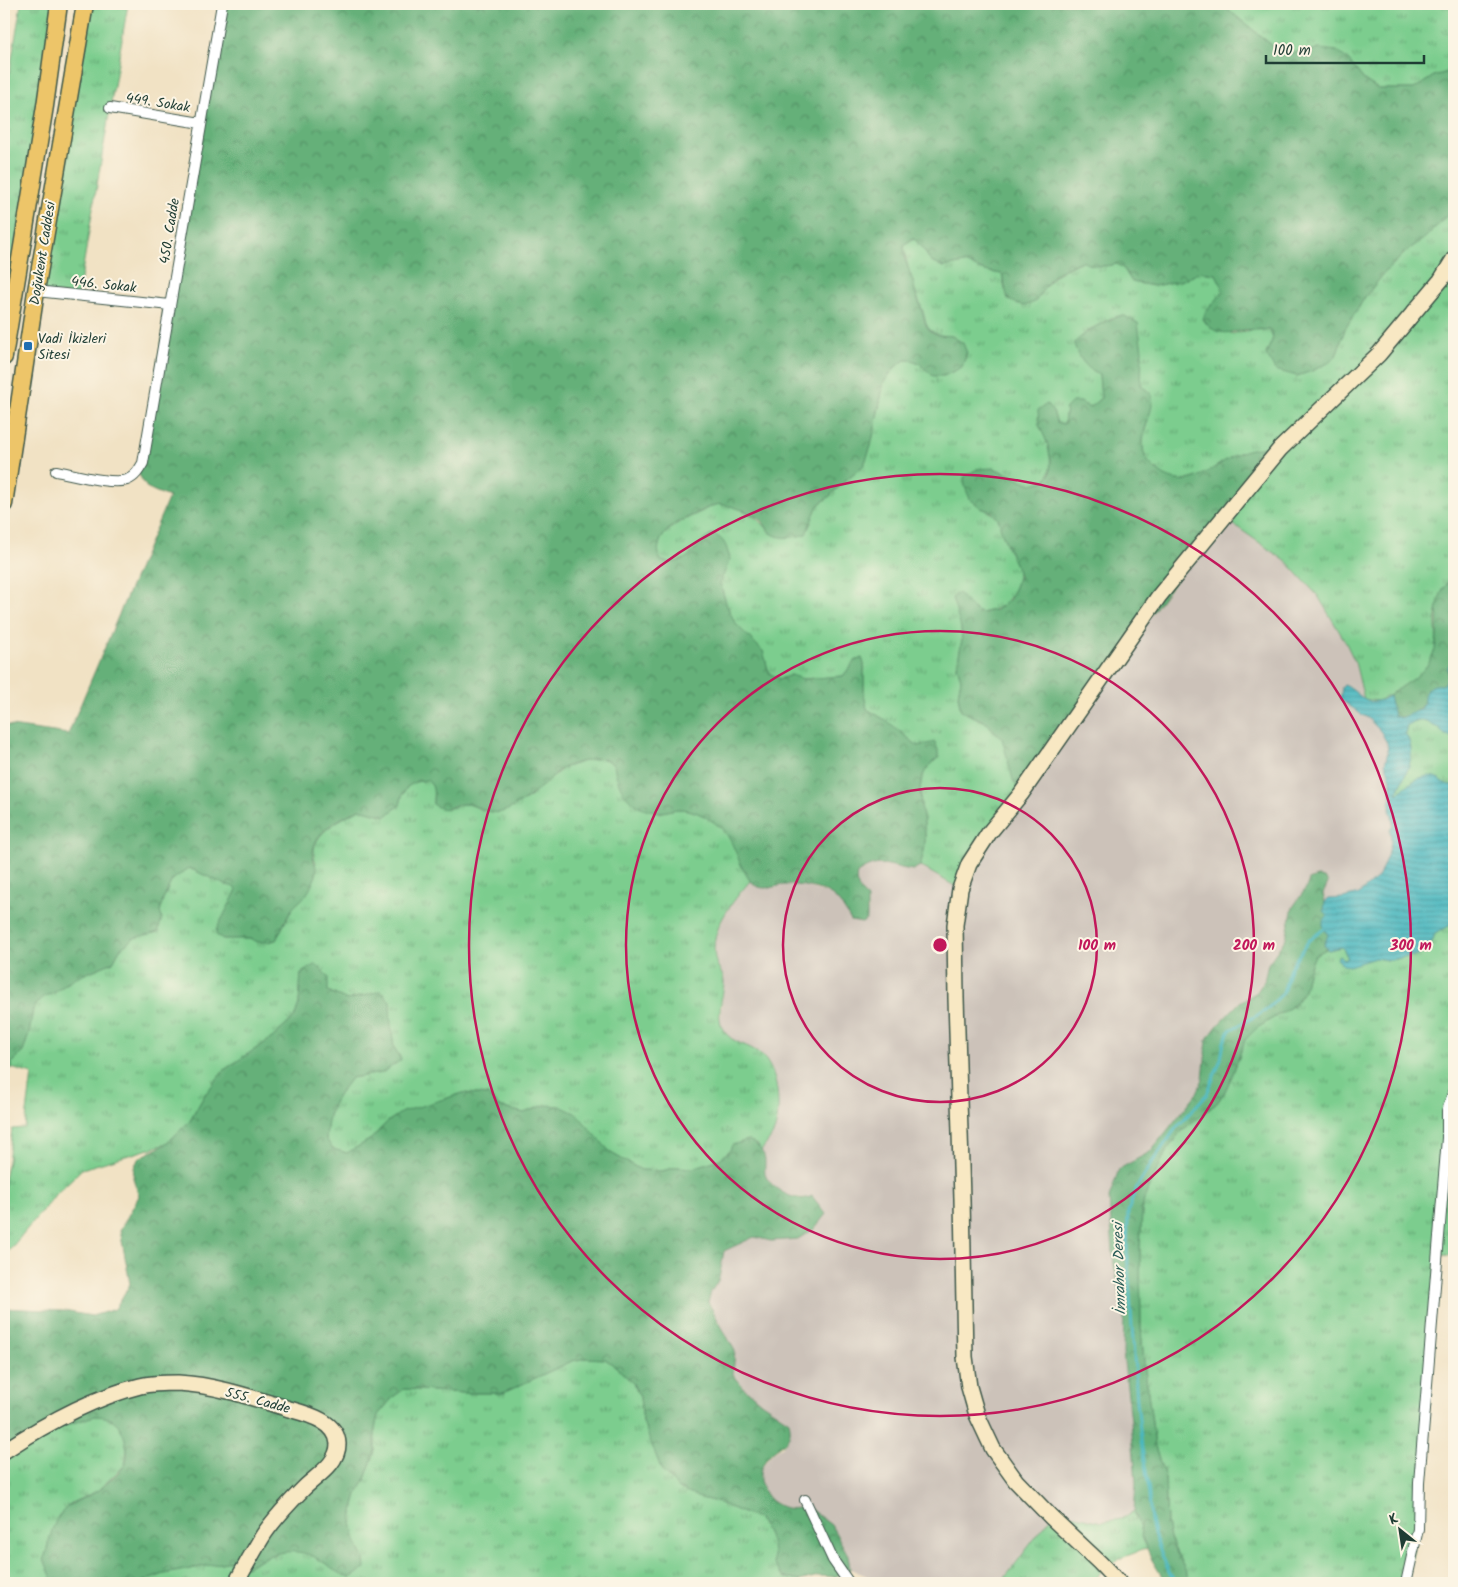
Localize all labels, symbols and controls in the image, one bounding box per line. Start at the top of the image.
scale bar [1266,32,1423,64]
text: 100 m [1273,39,1311,63]
street label: 449. Sokak [124,87,192,119]
street label: 450. Cadde [154,196,186,266]
street label: Doğukent Caddesi [24,199,62,307]
street label: 446. Sokak [70,271,138,299]
place label: Vadi İkizleri Sitesi [38,328,107,366]
marker: Vadi İkizleri Sitesi [22,340,34,352]
text: 100 m [1078,934,1116,958]
text: 200 m [1233,934,1275,958]
text: 300 m [1389,934,1432,958]
centre of rings [931,936,949,954]
water label: İmrahor Deresi [1106,1219,1134,1316]
street label: 555. Cadde [223,1382,293,1420]
north arrow [1376,1504,1426,1554]
text: K [1385,1508,1404,1531]

